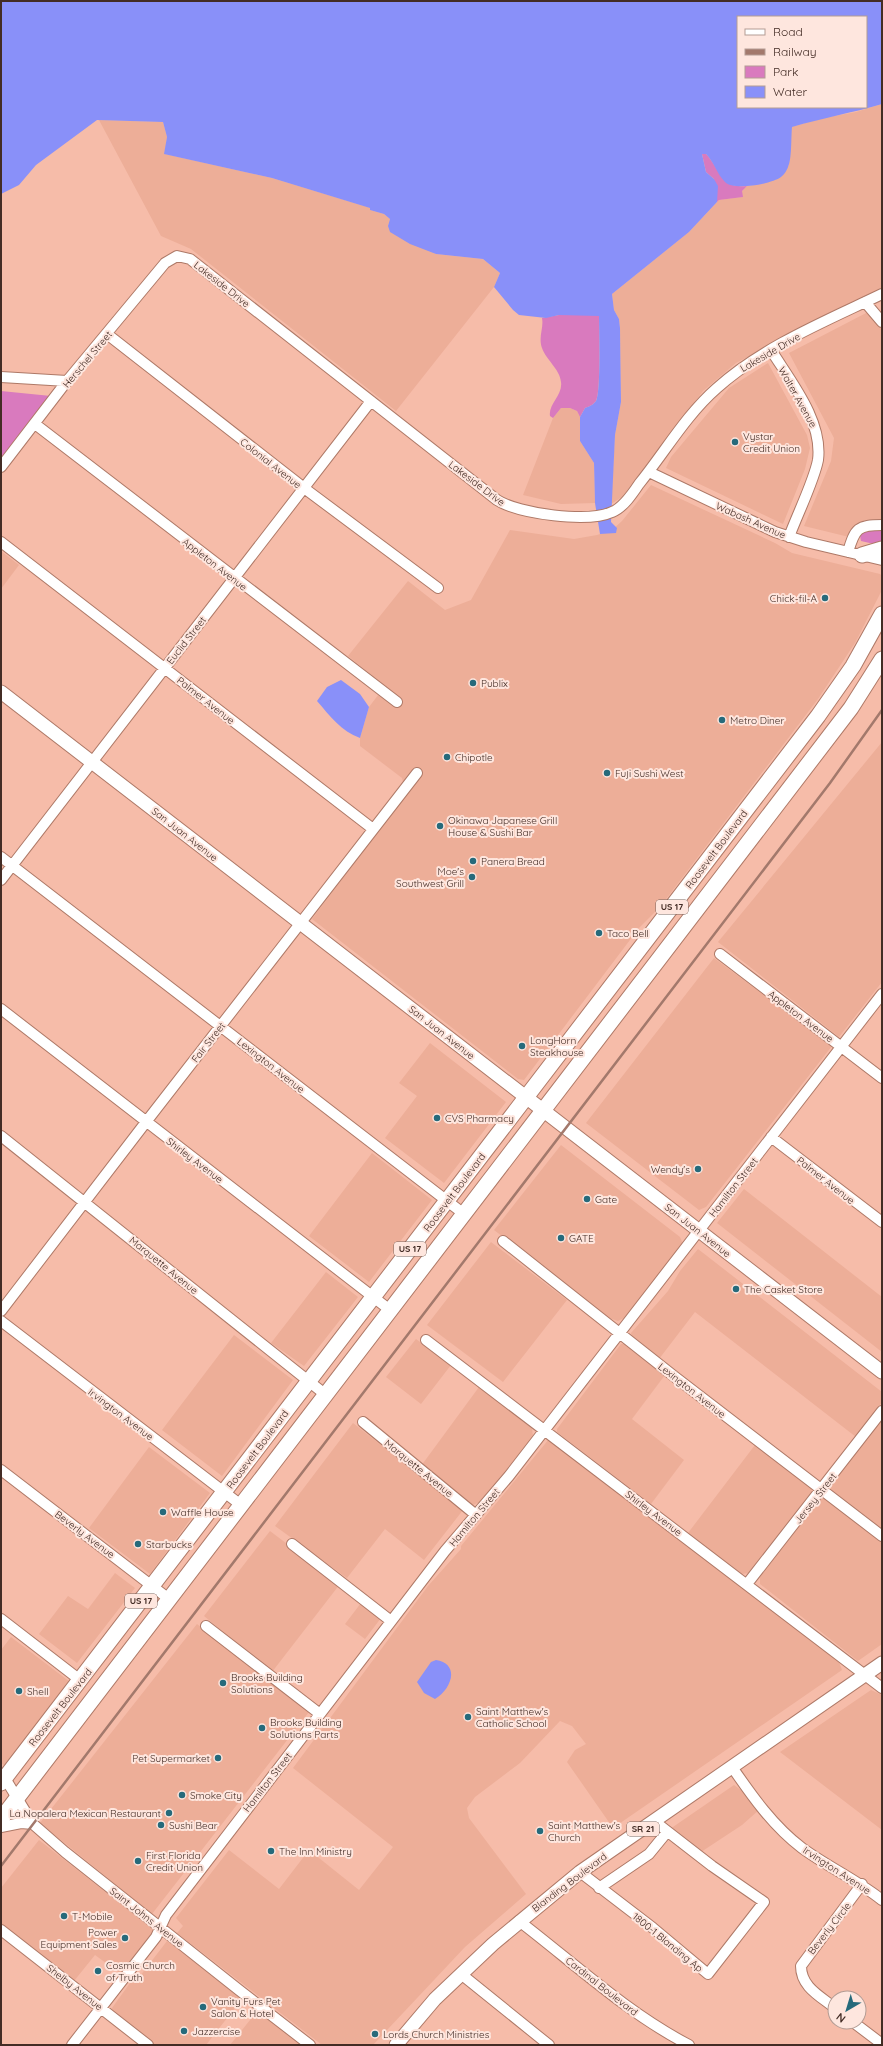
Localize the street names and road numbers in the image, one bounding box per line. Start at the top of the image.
street label: Lakeside Drive [191,258,253,311]
street label: Herschel Street [60,328,115,390]
street label: Lakeside Drive [738,330,803,375]
street label: Walter Avenue [775,364,820,430]
street label: Colonial Avenue [238,435,304,492]
street label: Lakeside Drive [446,458,508,509]
street label: Wabash Avenue [714,499,788,542]
street label: Appleton Avenue [180,535,250,594]
street label: Euclid Street [164,613,209,667]
street label: Palmer Avenue [174,674,237,727]
street label: San Juan Avenue [149,805,221,864]
street label: Roosevelt Boulevard [683,807,750,891]
road number: US 17 [656,900,688,914]
street label: Appleton Avenue [765,988,836,1045]
street label: San Juan Avenue [406,1003,478,1062]
street label: Fair Street [189,1019,229,1065]
street label: Lexington Avenue [234,1035,307,1096]
street label: Shirley Avenue [164,1135,226,1186]
street label: Roosevelt Boulevard [421,1150,488,1234]
street label: Hamilton Street [706,1154,761,1220]
street label: Palmer Avenue [794,1154,857,1207]
street label: San Juan Avenue [662,1201,734,1260]
street label: Marquette Avenue [127,1234,201,1297]
road number: US 17 [394,1242,426,1256]
street label: Lexington Avenue [655,1360,728,1421]
street label: Irvington Avenue [85,1386,156,1443]
street label: Roosevelt Boulevard [224,1407,291,1491]
street label: Marquette Avenue [382,1437,456,1500]
street label: Jersey Street [791,1470,840,1526]
street label: Hamilton Street [446,1485,503,1549]
street label: Shirley Avenue [623,1488,685,1539]
street label: Beverly Avenue [52,1508,117,1561]
road number: US 17 [125,1594,157,1608]
street label: Roosevelt Boulevard [26,1666,95,1749]
street label: Hamilton Street [240,1749,295,1815]
road number: SR 21 [627,1822,659,1836]
street label: Irvington Avenue [800,1844,873,1897]
street label: Blanding Boulevard [529,1850,609,1915]
street label: Saint Johns Avenue [107,1884,187,1951]
street label: Beverly Circle [805,1899,854,1957]
street label: 1800-1 Blanding Ap [630,1910,706,1975]
street label: Cardinal Boulevard [563,1954,641,2019]
street label: Shelby Avenue [44,1961,106,2014]

